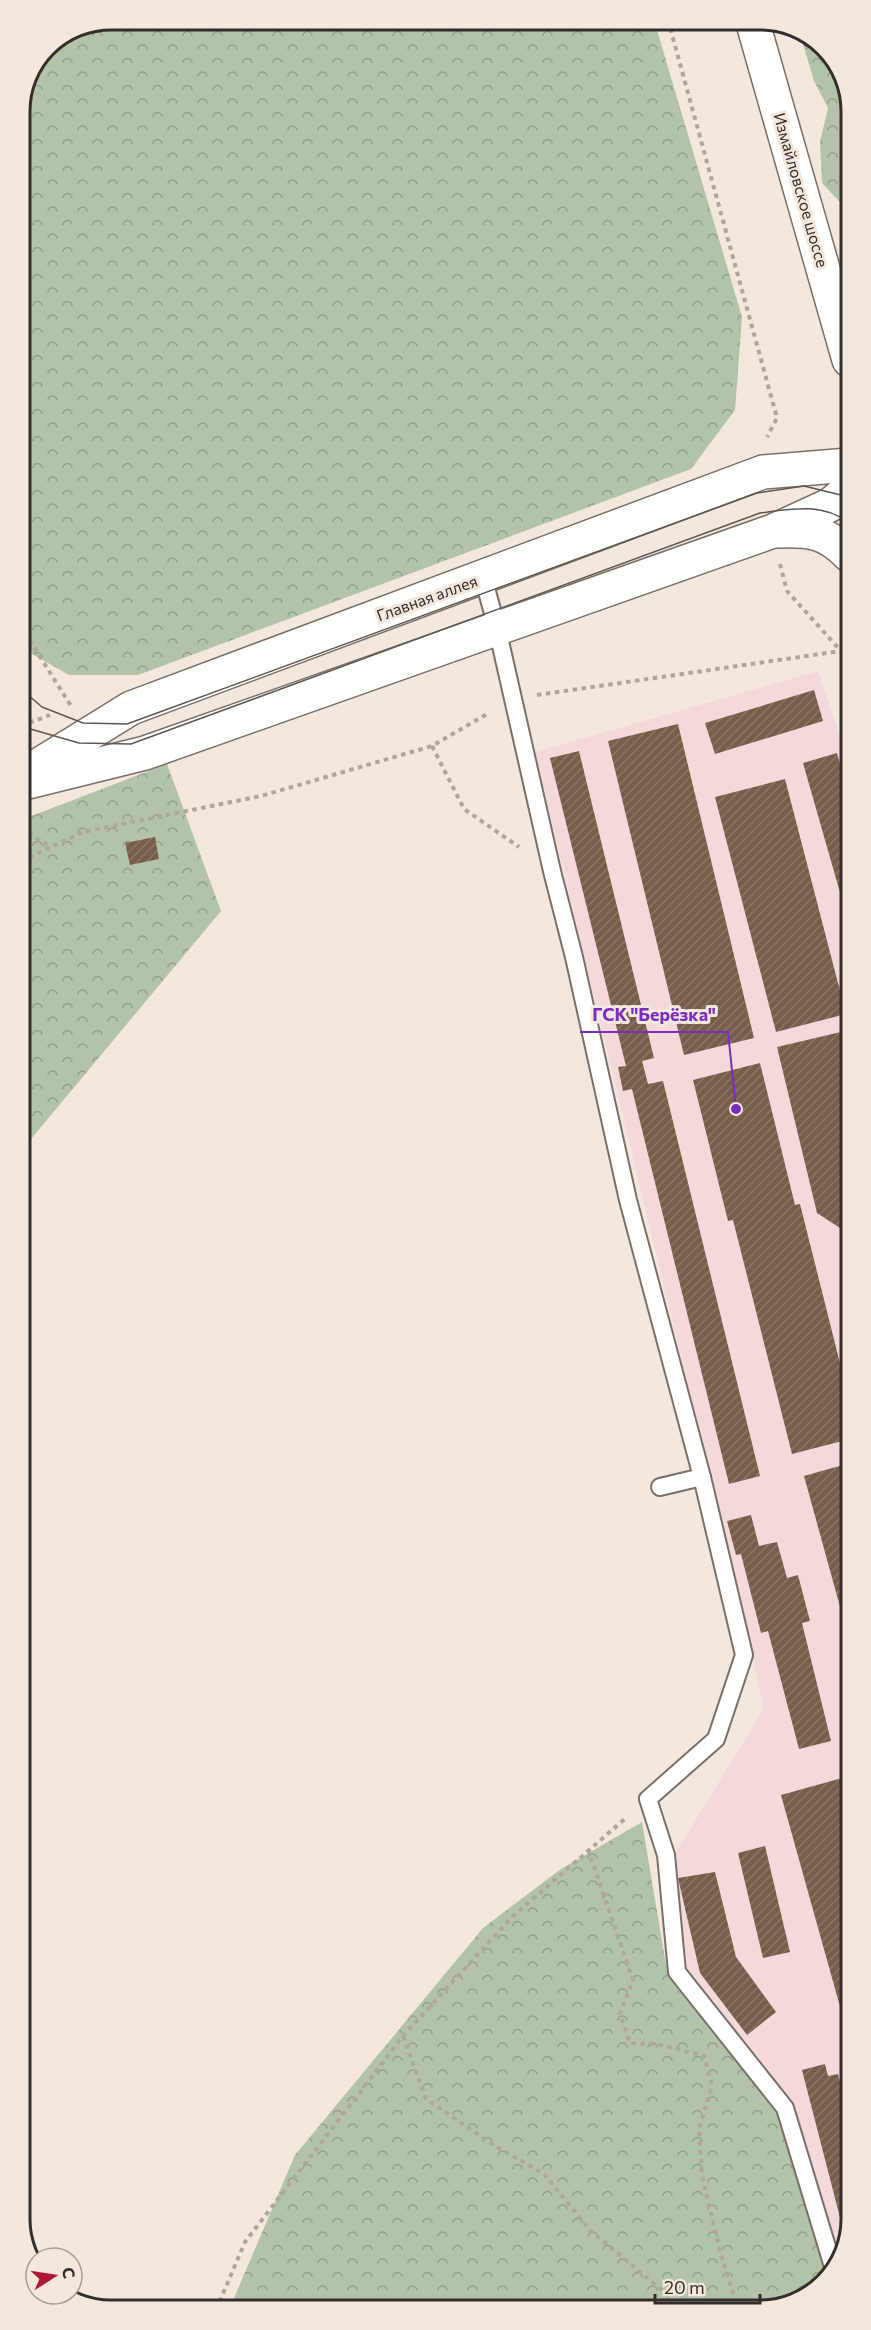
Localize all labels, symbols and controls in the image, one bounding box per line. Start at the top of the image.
street label: Измайловское шоссе [770,110,833,270]
street label: Главная аллея [374,570,480,625]
callout: ГСК "Берёзка" [580,996,728,1032]
text: ГСК "Берёзка" [592,1003,716,1025]
north arrow [24,2246,84,2306]
text: С [59,2265,80,2280]
scale bar [655,2267,760,2305]
text: 20 m [664,2276,705,2298]

